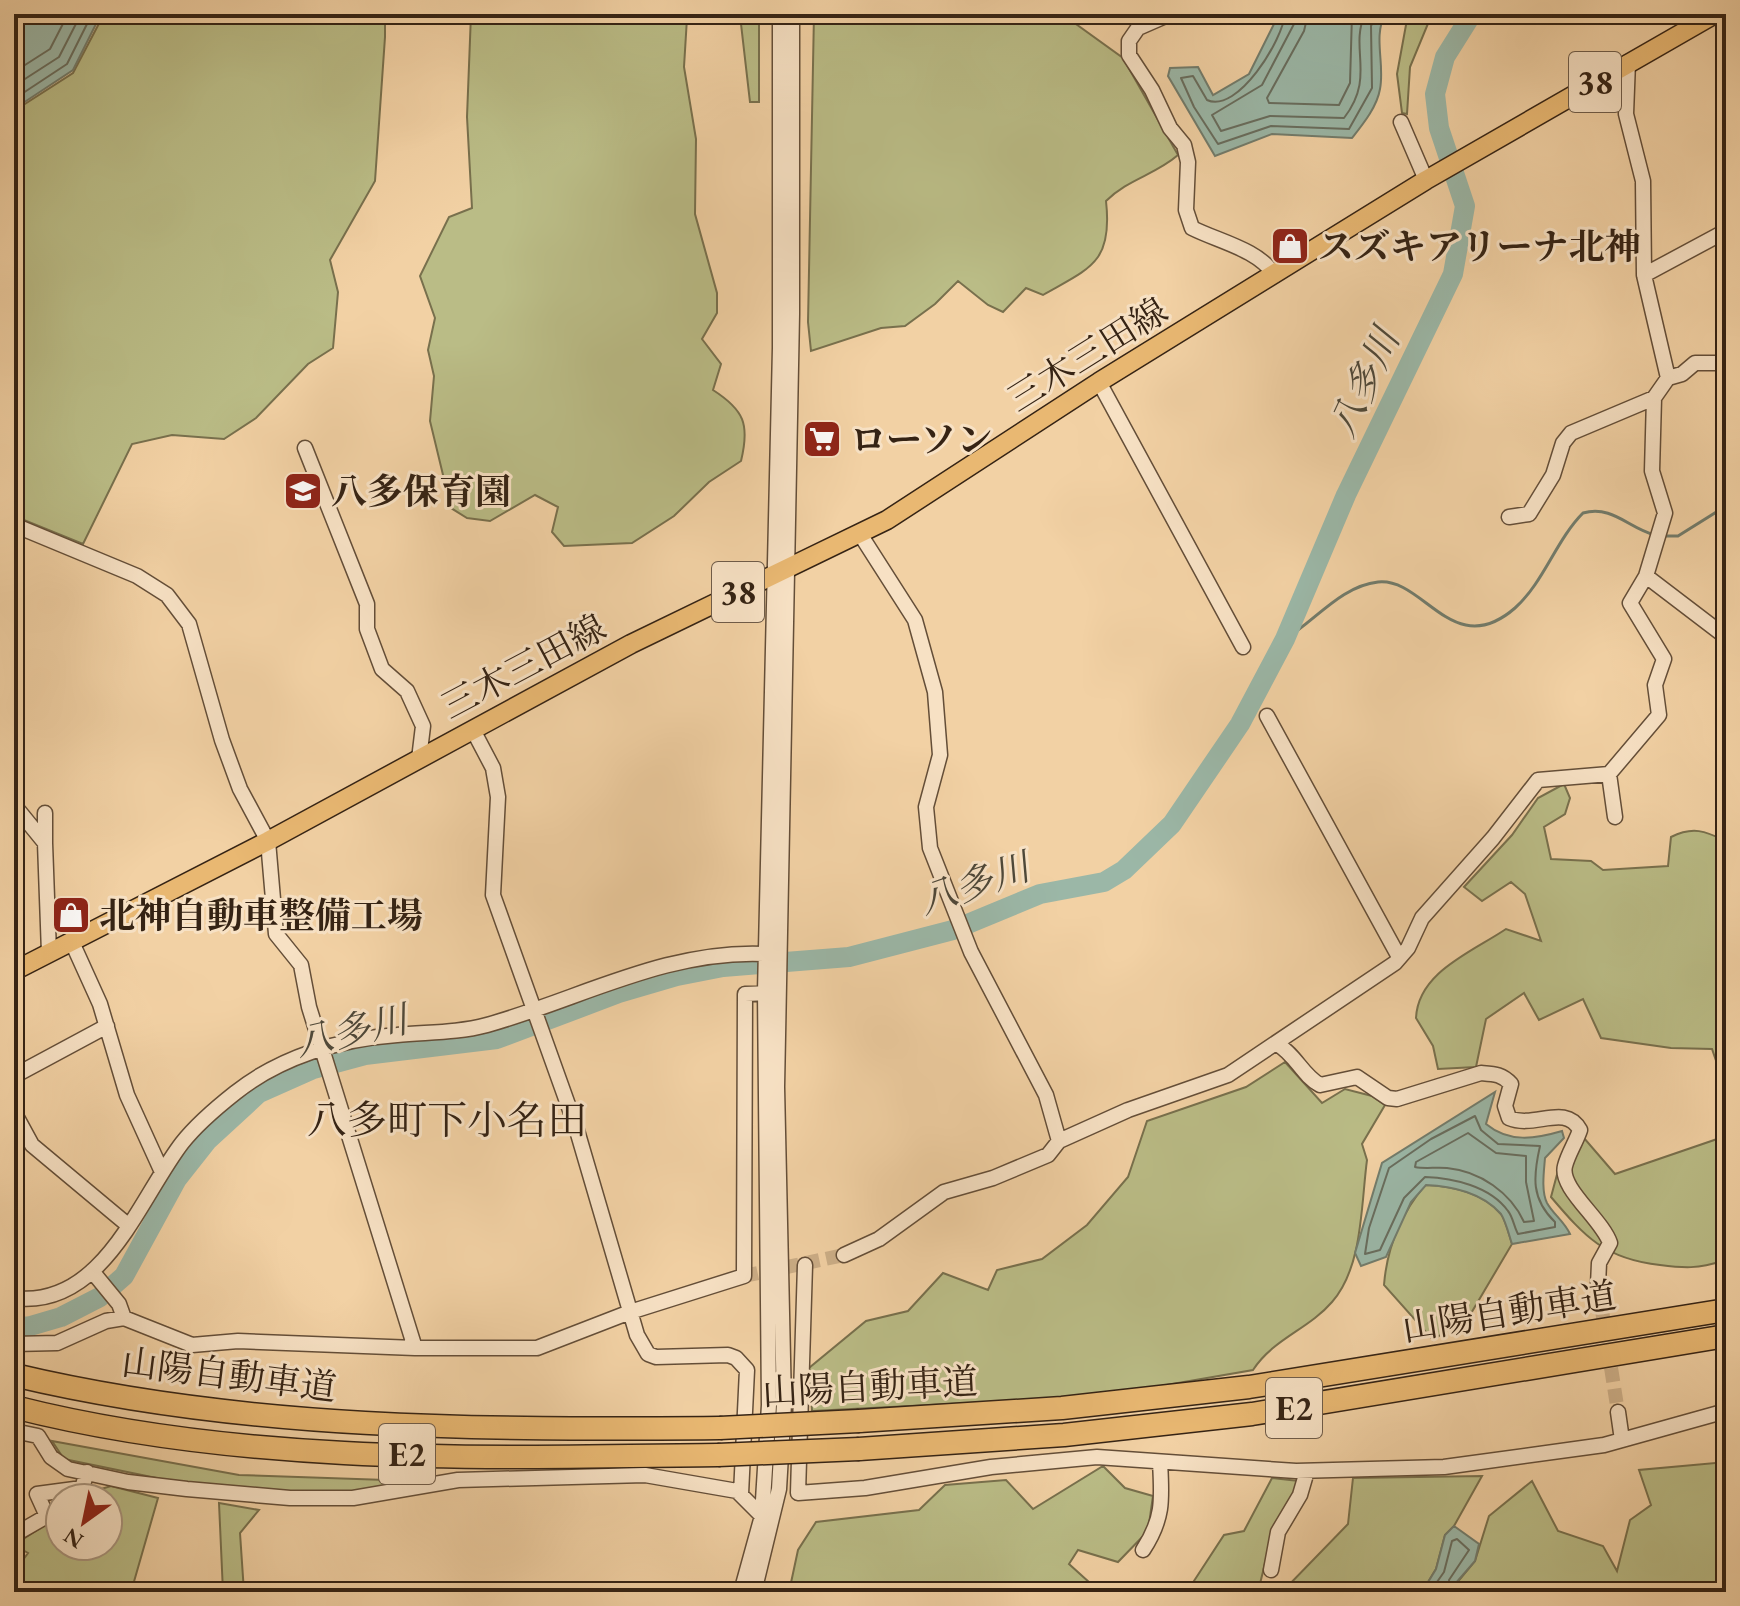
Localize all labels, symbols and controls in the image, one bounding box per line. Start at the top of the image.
road number: 38 [1569,52,1621,112]
place label: スズキアリーナ北神 [1318,223,1641,270]
shop icon: スズキアリーナ北神 [1269,225,1311,267]
street label: 三木三田線 [998,287,1176,422]
water label: 八多川 [1317,317,1412,445]
place label: ローソン [850,416,993,463]
supermarket icon: ローソン [801,418,843,460]
place label: 八多保育園 [331,468,511,515]
school or university icon: 八多保育園 [282,470,324,512]
road number: 38 [712,562,764,622]
street label: 三木三田線 [433,603,614,729]
water label: 八多川 [912,841,1039,925]
place label: 北神自動車整備工場 [99,892,423,939]
shop icon: 北神自動車整備工場 [50,894,92,936]
water label: 八多川 [290,993,416,1067]
district label: 八多町下小名田 [307,1094,587,1146]
street label: 山陽自動車道 [1399,1271,1619,1352]
street label: 山陽自動車道 [119,1338,339,1411]
street label: 山陽自動車道 [761,1357,979,1416]
road number: E2 [1266,1378,1322,1438]
road number: E2 [379,1424,435,1484]
north arrow [44,1482,124,1562]
text: N [58,1521,89,1555]

